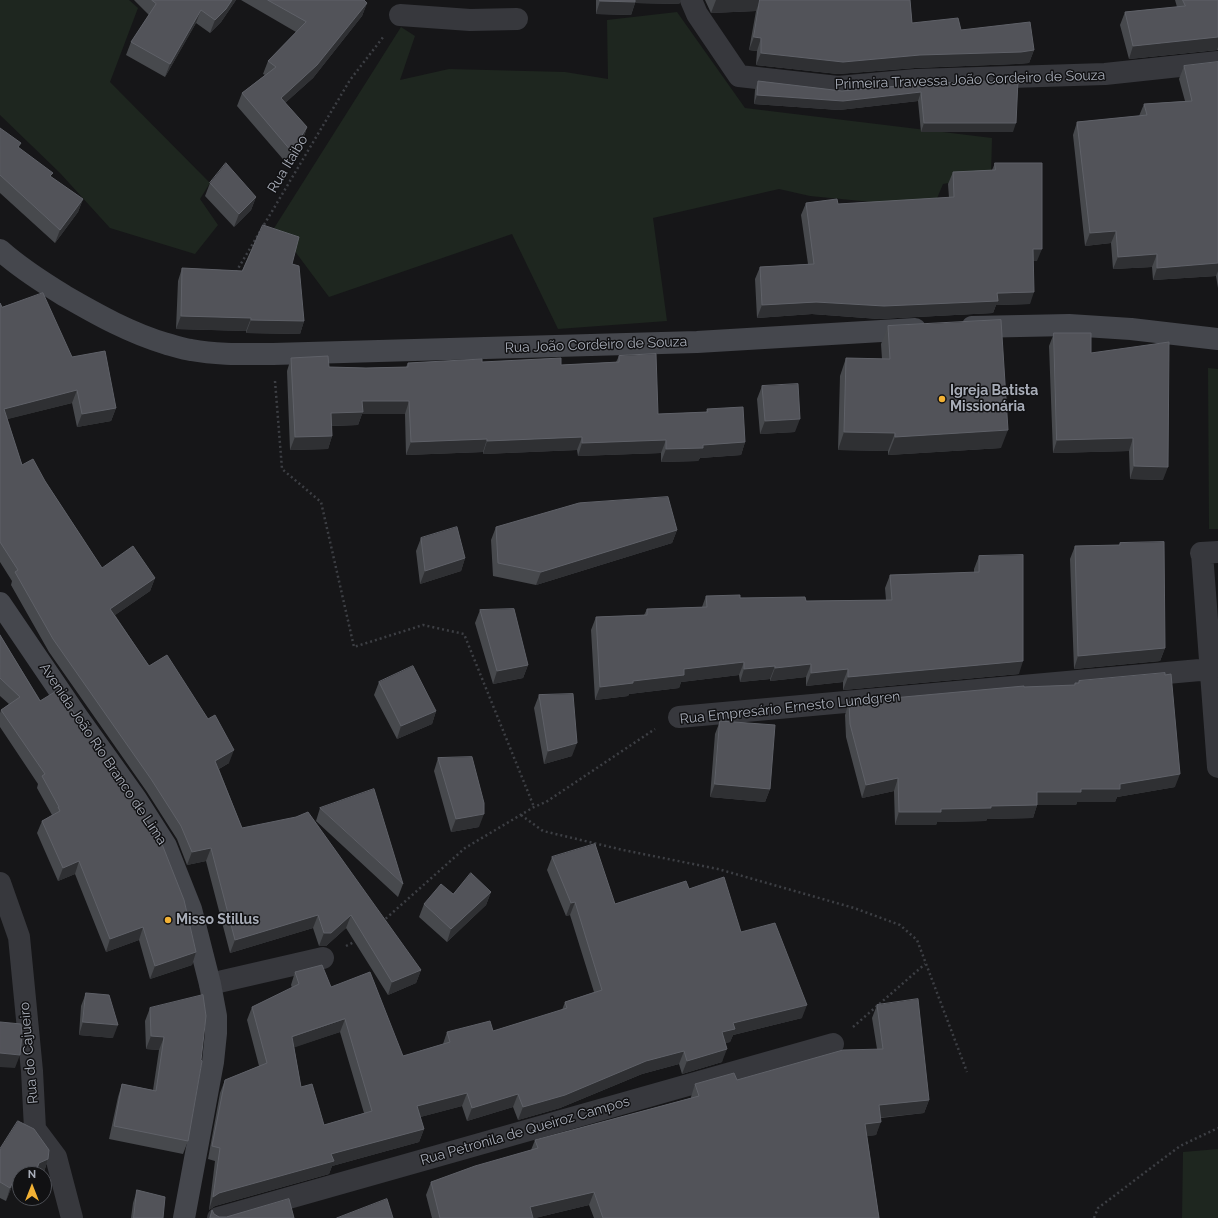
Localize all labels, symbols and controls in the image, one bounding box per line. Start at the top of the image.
street label: Primeira Travessa João Cordeiro de Souza [835,67,1105,93]
street label: Rua Itaibo [264,132,312,196]
street label: Rua João Cordeiro de Souza [505,333,687,357]
place label: Igreja Batista Missionária [950,383,1038,416]
marker: Igreja Batista Missionária [937,394,947,404]
street label: Avenida João Rio Branco de Lima [36,660,170,848]
street label: Rua Empresário Ernesto Lundgren [679,688,901,728]
place label: Misso Stillus [176,912,259,928]
marker: Misso Stillus [163,915,173,925]
street label: Rua do Cajueiro [16,1001,42,1105]
street label: Rua Petronila de Queiroz Campos [418,1093,632,1169]
north arrow [12,1166,52,1206]
text: N [28,1168,36,1181]

